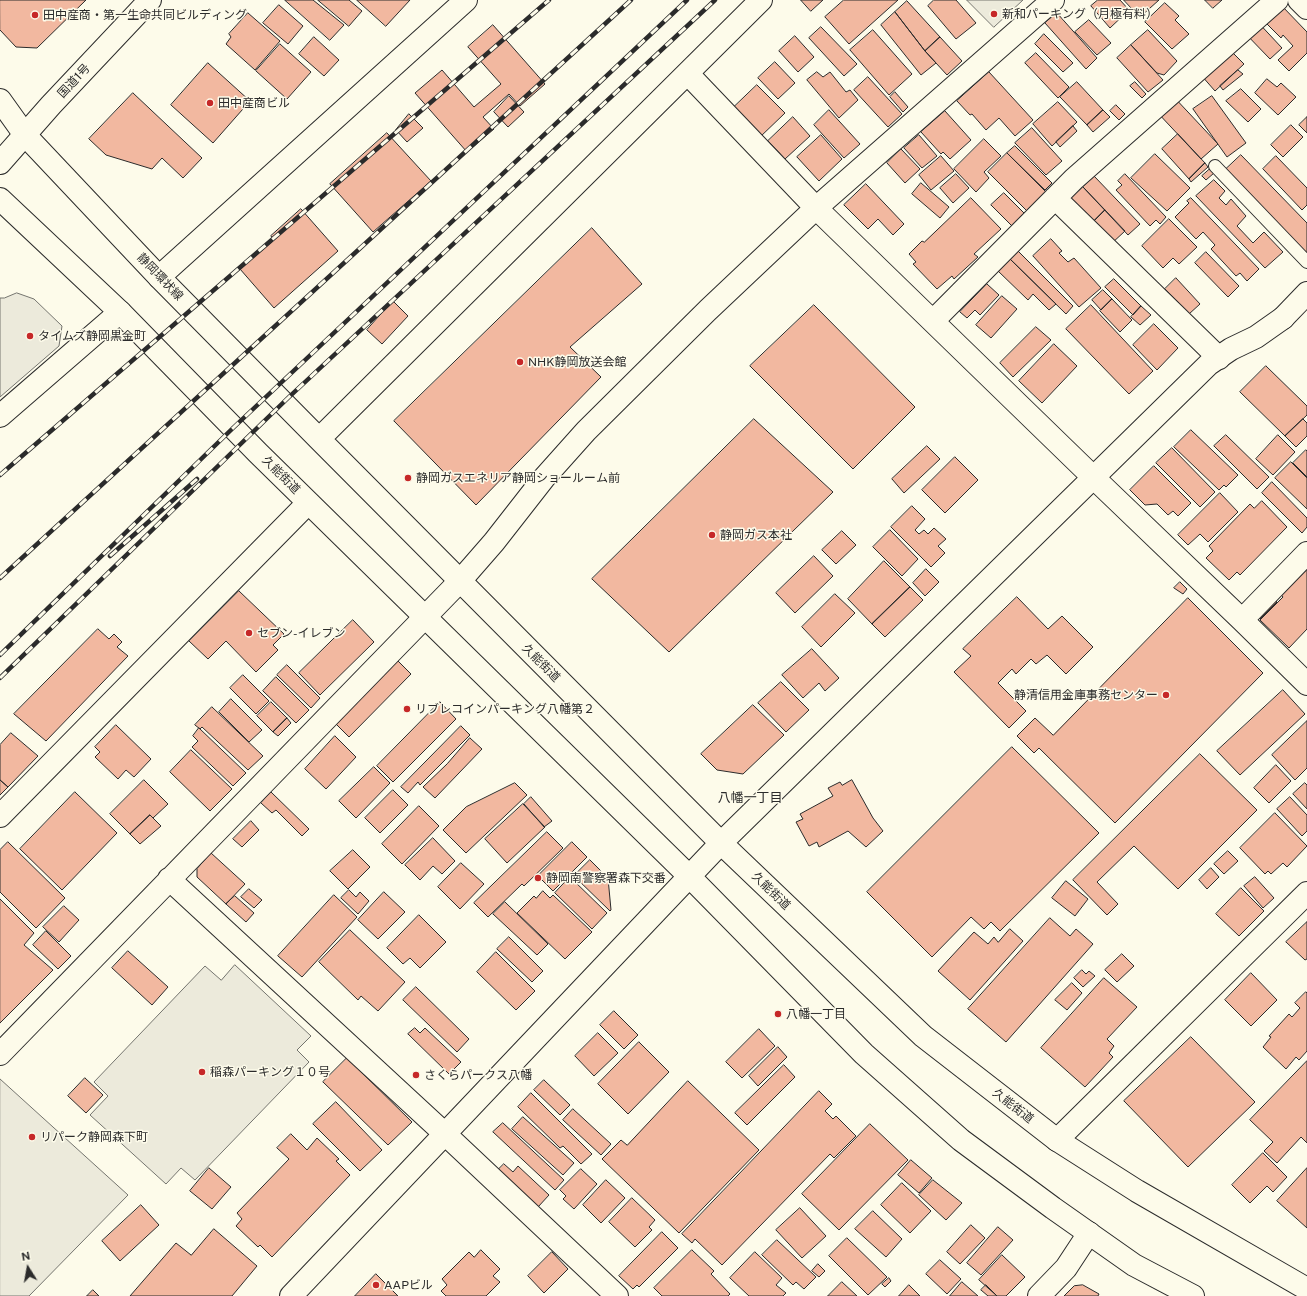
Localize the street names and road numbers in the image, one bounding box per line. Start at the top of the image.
street label: 国道1号 [55,61,93,101]
street label: 静岡環状線 [134,250,186,304]
street label: 久能街道 [259,453,303,497]
street label: 久能街道 [519,641,563,685]
street label: 久能街道 [749,869,793,913]
street label: 久能街道 [990,1086,1036,1126]

